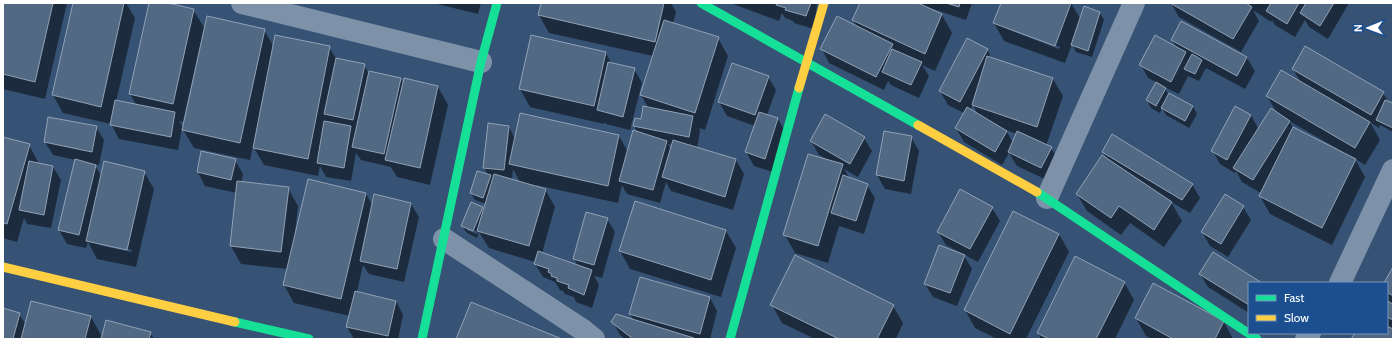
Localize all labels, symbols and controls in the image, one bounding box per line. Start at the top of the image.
north arrow [1348,8,1388,48]
text: N [1351,24,1365,32]
legend [1248,282,1388,334]
text: Fast [1284,290,1304,305]
text: Slow [1284,310,1309,325]

